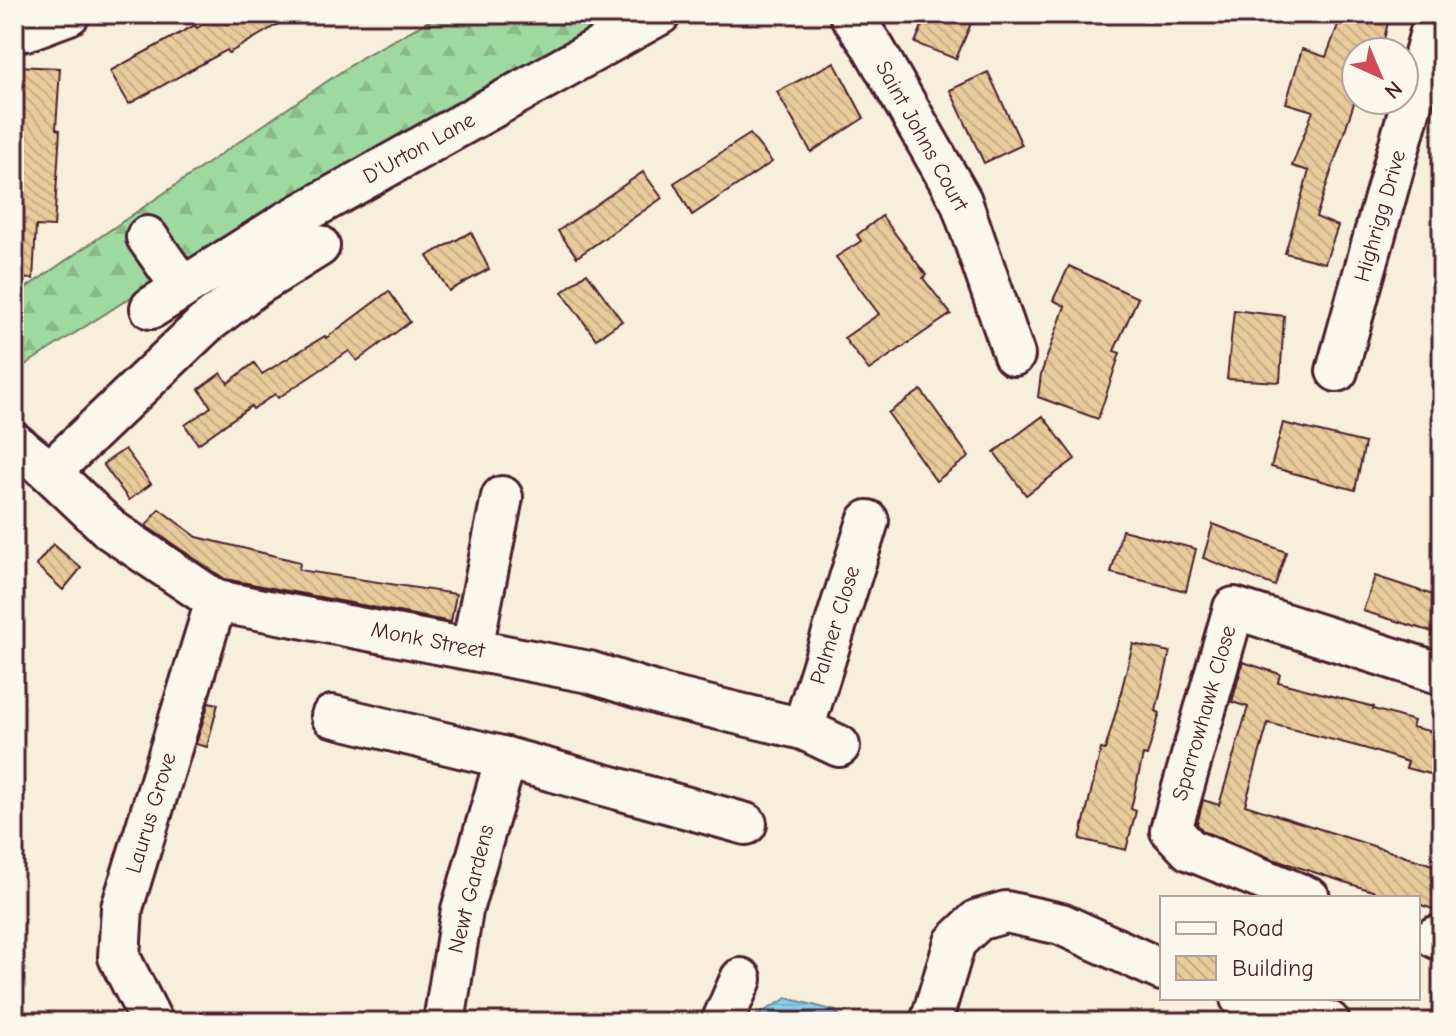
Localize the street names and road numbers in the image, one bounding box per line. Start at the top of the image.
street label: Saint Johns Court [870,56,974,216]
street label: D'Urton Lane [358,107,480,189]
street label: Highrigg Drive [1349,147,1411,285]
street label: Palmer Close [805,562,865,688]
street label: Monk Street [369,616,488,664]
street label: Sparrowhawk Close [1167,622,1241,804]
street label: Laurus Grove [120,749,182,877]
street label: Newt Gardens [442,822,500,956]

